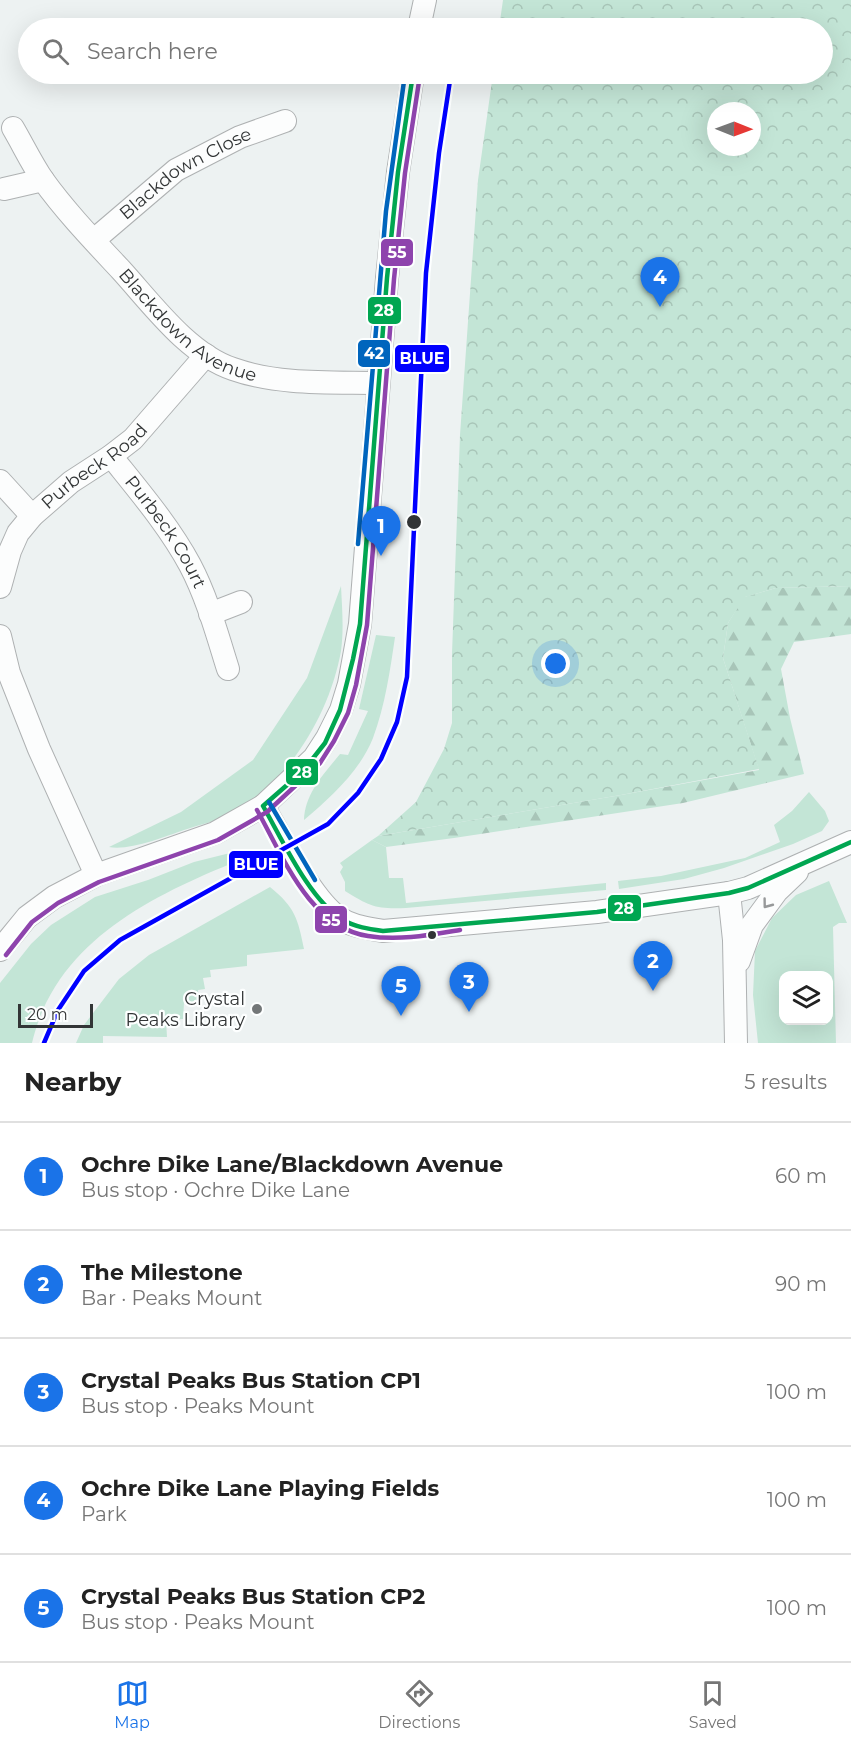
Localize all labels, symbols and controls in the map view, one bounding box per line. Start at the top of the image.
search box [18,18,833,84]
icon: search [39,35,72,68]
text: Search here [87,38,218,65]
north arrow [707,102,761,156]
street label: Blackdown Close [115,123,254,224]
line badge: 55 [380,238,414,267]
text: 55 [388,243,407,262]
pin: 4 [640,258,680,307]
street label: Blackdown Avenue [114,264,259,386]
line badge: 28 [367,296,402,325]
text: 28 [374,301,394,320]
line badge: 42 [357,339,391,368]
text: 42 [364,344,384,363]
line badge: BLUE [394,344,450,373]
text: BLUE [399,349,445,368]
street label: Purbeck Road [37,419,152,514]
street label: Purbeck Court [120,471,211,592]
pin: 1 [362,506,400,556]
unlabelled marker [405,513,423,531]
your location [541,649,570,678]
line badge: 28 [285,758,319,786]
text: 28 [292,763,312,782]
line badge: BLUE [228,850,284,879]
text: BLUE [233,855,279,874]
line badge: 28 [607,894,642,922]
one-way arrow [763,898,774,909]
text: 28 [614,899,634,918]
line badge: 55 [314,905,348,934]
text: 55 [322,911,341,930]
unlabelled marker [426,929,438,941]
pin: 2 [634,942,672,991]
pin: 3 [450,962,488,1012]
pin: 5 [382,966,420,1016]
map controls [779,971,833,1025]
button: layers [779,971,833,1025]
place label: Crystal Peaks Library [126,988,245,1031]
scale bar [18,1001,93,1028]
marker: Crystal Peaks Library [250,1002,264,1016]
text: 20 m [27,1005,68,1024]
text: Nearby [24,1066,121,1098]
text: 5 results [744,1070,827,1094]
text: Ochre Dike Lane/Blackdown Avenue [81,1151,503,1178]
text: 1 [40,1164,47,1188]
text: 60 m [775,1164,827,1188]
text: Bus stop · Ochre Dike Lane [81,1178,350,1202]
text: The Milestone [81,1259,243,1286]
text: 2 [38,1272,49,1296]
text: 90 m [775,1272,827,1296]
text: Bar · Peaks Mount [81,1286,262,1310]
text: Crystal Peaks Bus Station CP1 [81,1367,421,1394]
text: 3 [38,1380,49,1404]
text: 100 m [767,1380,827,1404]
text: Bus stop · Peaks Mount [81,1394,315,1418]
text: Ochre Dike Lane Playing Fields [81,1475,439,1502]
text: 4 [37,1488,50,1512]
text: 100 m [767,1488,827,1512]
text: Park [81,1502,127,1526]
text: Crystal Peaks Bus Station CP2 [81,1583,425,1610]
text: 5 [38,1596,49,1620]
text: 100 m [767,1596,827,1620]
text: Bus stop · Peaks Mount [81,1610,315,1634]
tab: Map [114,1677,150,1732]
tab: Directions [378,1677,460,1732]
tab: Saved [689,1677,737,1732]

